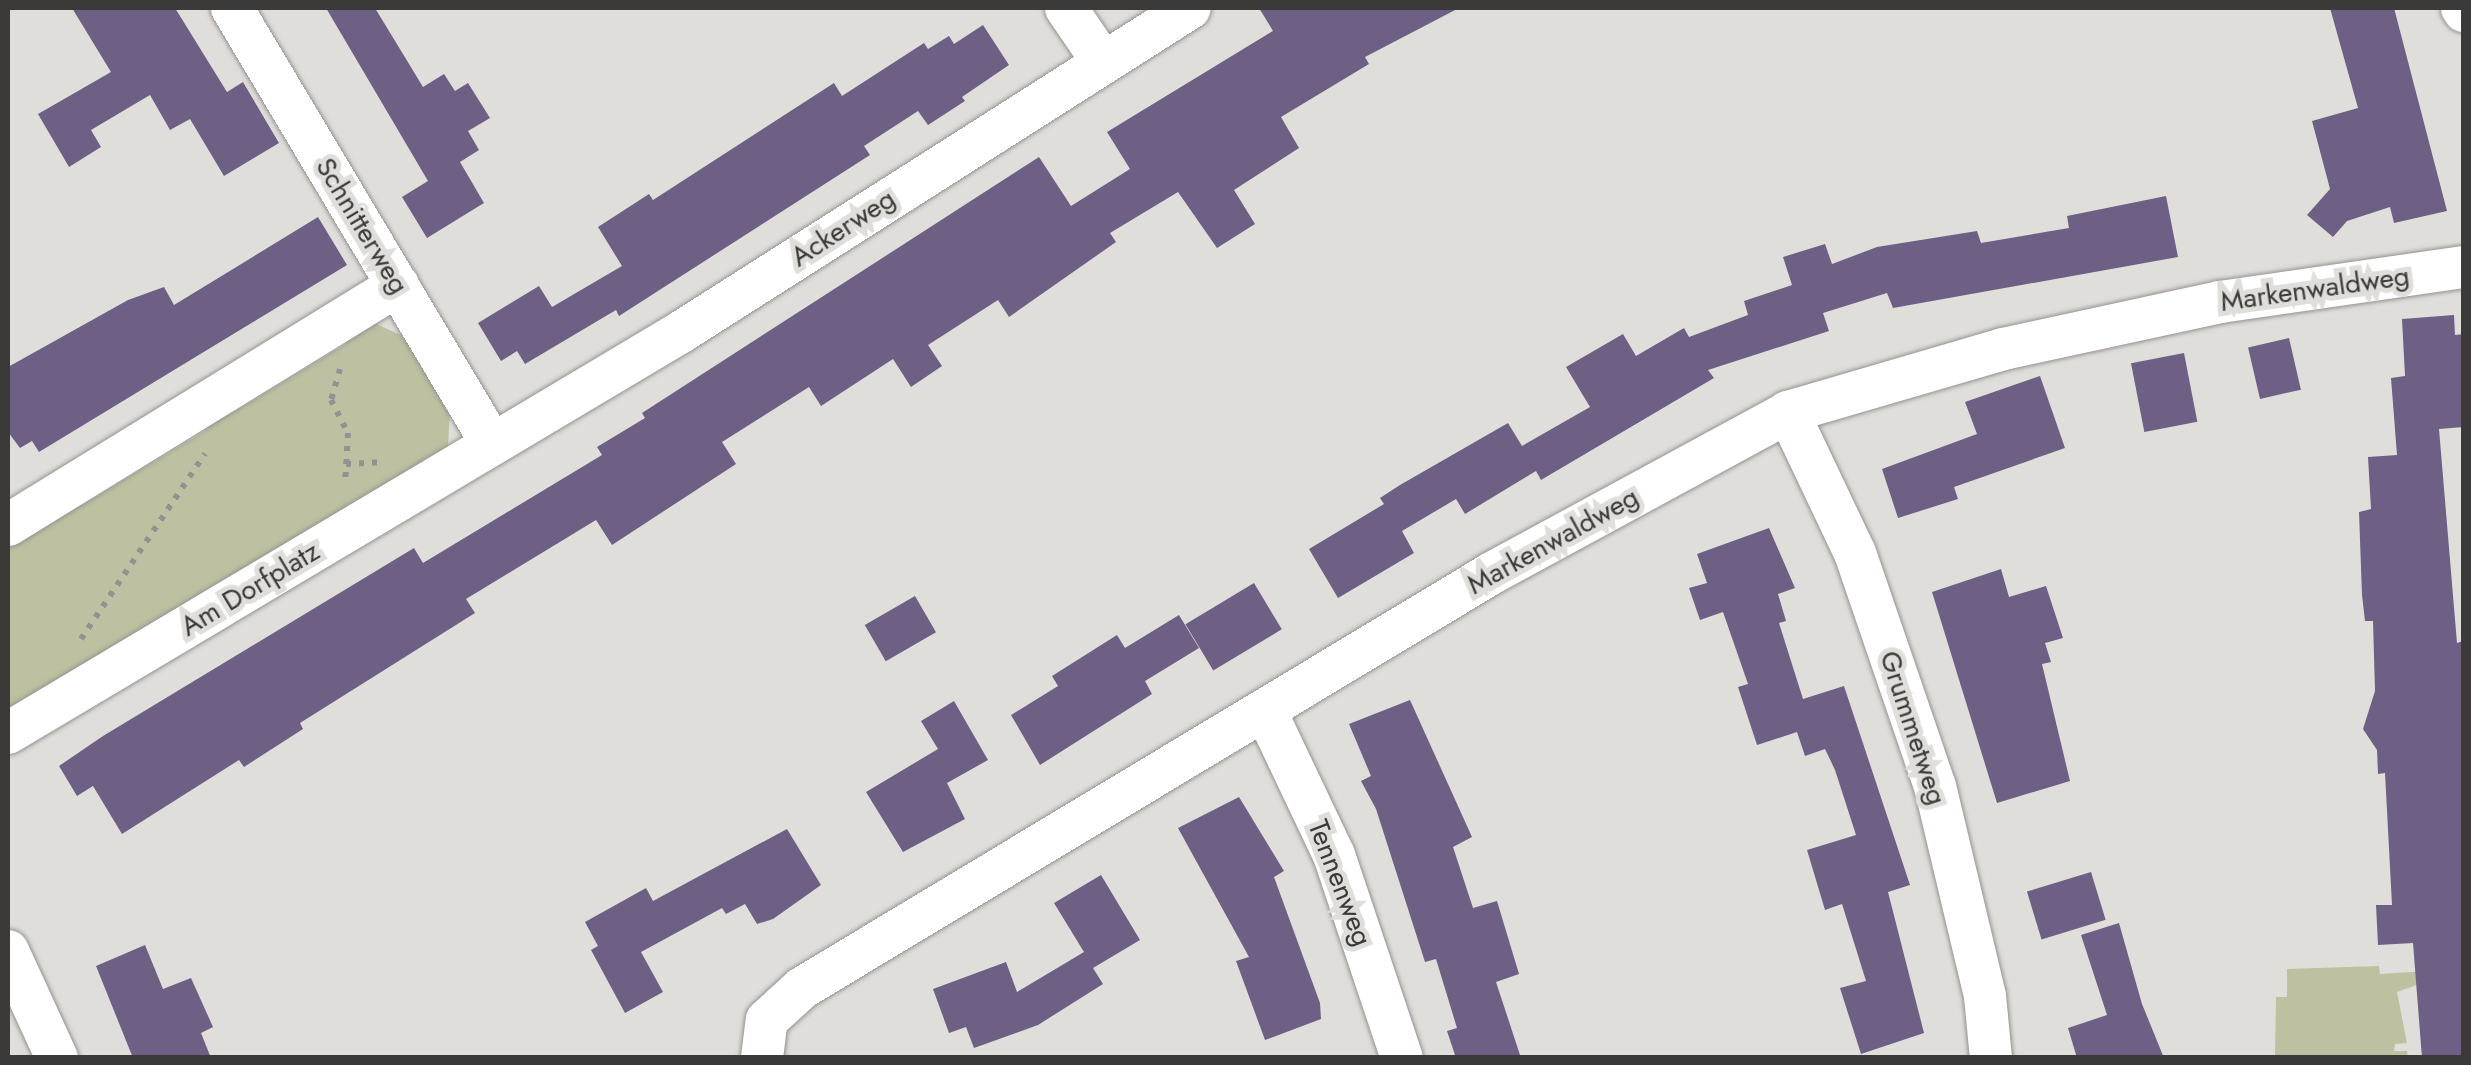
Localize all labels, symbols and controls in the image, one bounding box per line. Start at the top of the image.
street label: Schnitterweg [308,152,416,300]
street label: Ackerweg [785,182,901,274]
street label: Markenwaldweg [2218,259,2412,319]
street label: Markenwaldweg [1462,480,1644,602]
street label: Am Dorfplatz [174,534,326,644]
street label: Grummetweg [1872,647,1954,809]
street label: Tennenweg [1301,815,1379,951]

